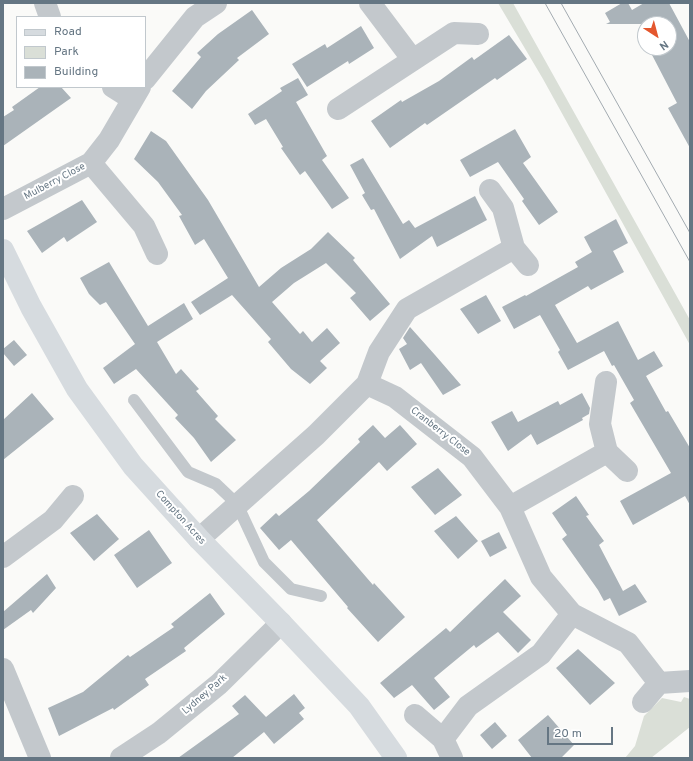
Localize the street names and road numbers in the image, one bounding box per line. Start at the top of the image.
street label: Mulberry Close [22,161,88,203]
street label: Cranberry Close [408,405,472,459]
street label: Compton Acres [153,488,207,548]
street label: Lydney Park [180,672,230,718]

